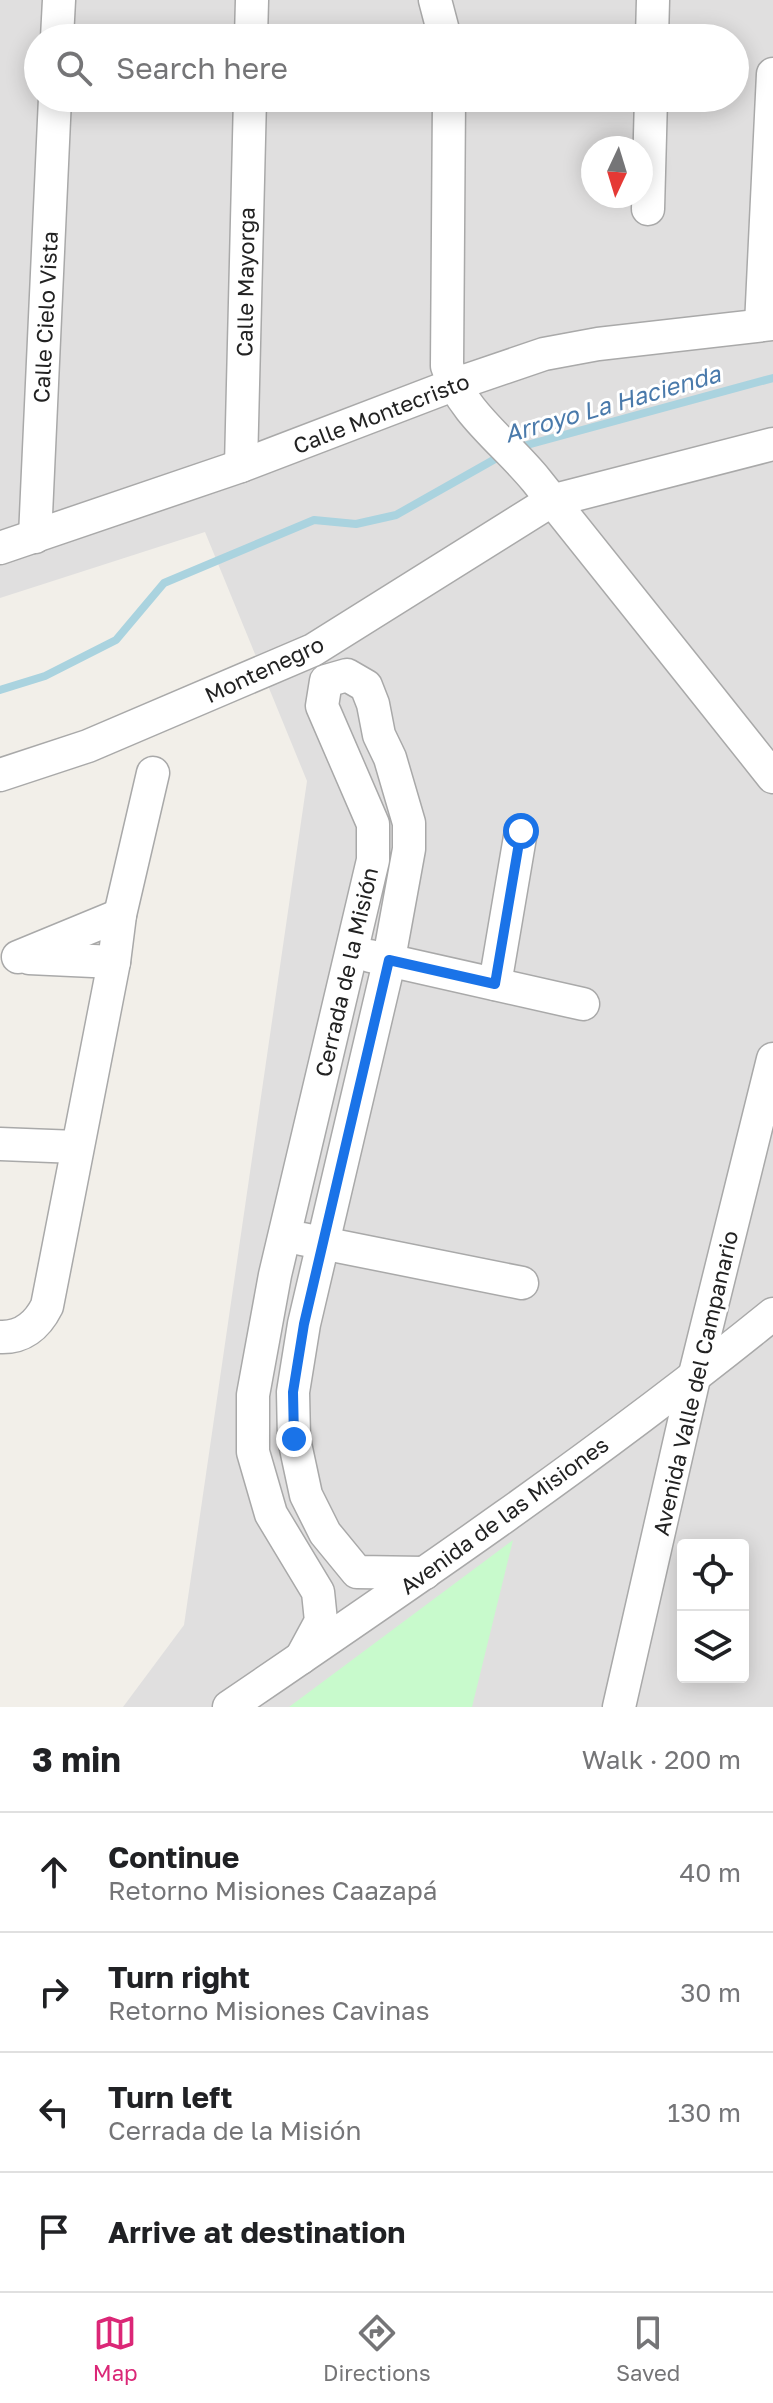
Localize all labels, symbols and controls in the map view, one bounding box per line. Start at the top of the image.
search box [24,24,749,112]
icon: search [52,46,96,90]
text: Search here [116,50,288,86]
north arrow [581,136,653,208]
street label: Calle Mayorga [230,207,260,357]
street label: Calle Cielo Vista [27,230,63,404]
water label: Arroyo La Hacienda [501,358,725,449]
street label: Calle Montecristo [289,367,473,459]
street label: Montenegro [200,630,328,708]
route start [503,813,539,849]
street label: Cerrada de la Misión [309,865,383,1079]
street label: Avenida Valle del Campanario [647,1228,743,1538]
route end [276,1421,312,1457]
street label: Avenida de las Misiones [395,1430,613,1600]
map controls [677,1539,749,1683]
button: locate [677,1539,749,1611]
button: layers [677,1611,749,1683]
text: 3 min [32,1739,121,1779]
text: Walk · 200 m [582,1744,741,1775]
text: Continue [108,1839,239,1875]
icon: ahead [32,1850,76,1894]
text: 40 m [680,1857,741,1888]
text: Retorno Misiones Caazapá [108,1875,437,1906]
text: Turn right [108,1959,250,1995]
icon: right [32,1970,76,2014]
text: 30 m [680,1977,741,2008]
text: Retorno Misiones Cavinas [108,1995,430,2026]
text: Turn left [108,2079,233,2115]
icon: left [32,2090,76,2134]
text: 130 m [668,2097,741,2128]
text: Cerrada de la Misión [108,2115,361,2146]
icon: arrive [32,2210,76,2254]
text: Arrive at destination [108,2214,405,2250]
tab: Map [93,2311,138,2386]
tab: Directions [323,2311,431,2386]
tab: Saved [616,2311,680,2386]

